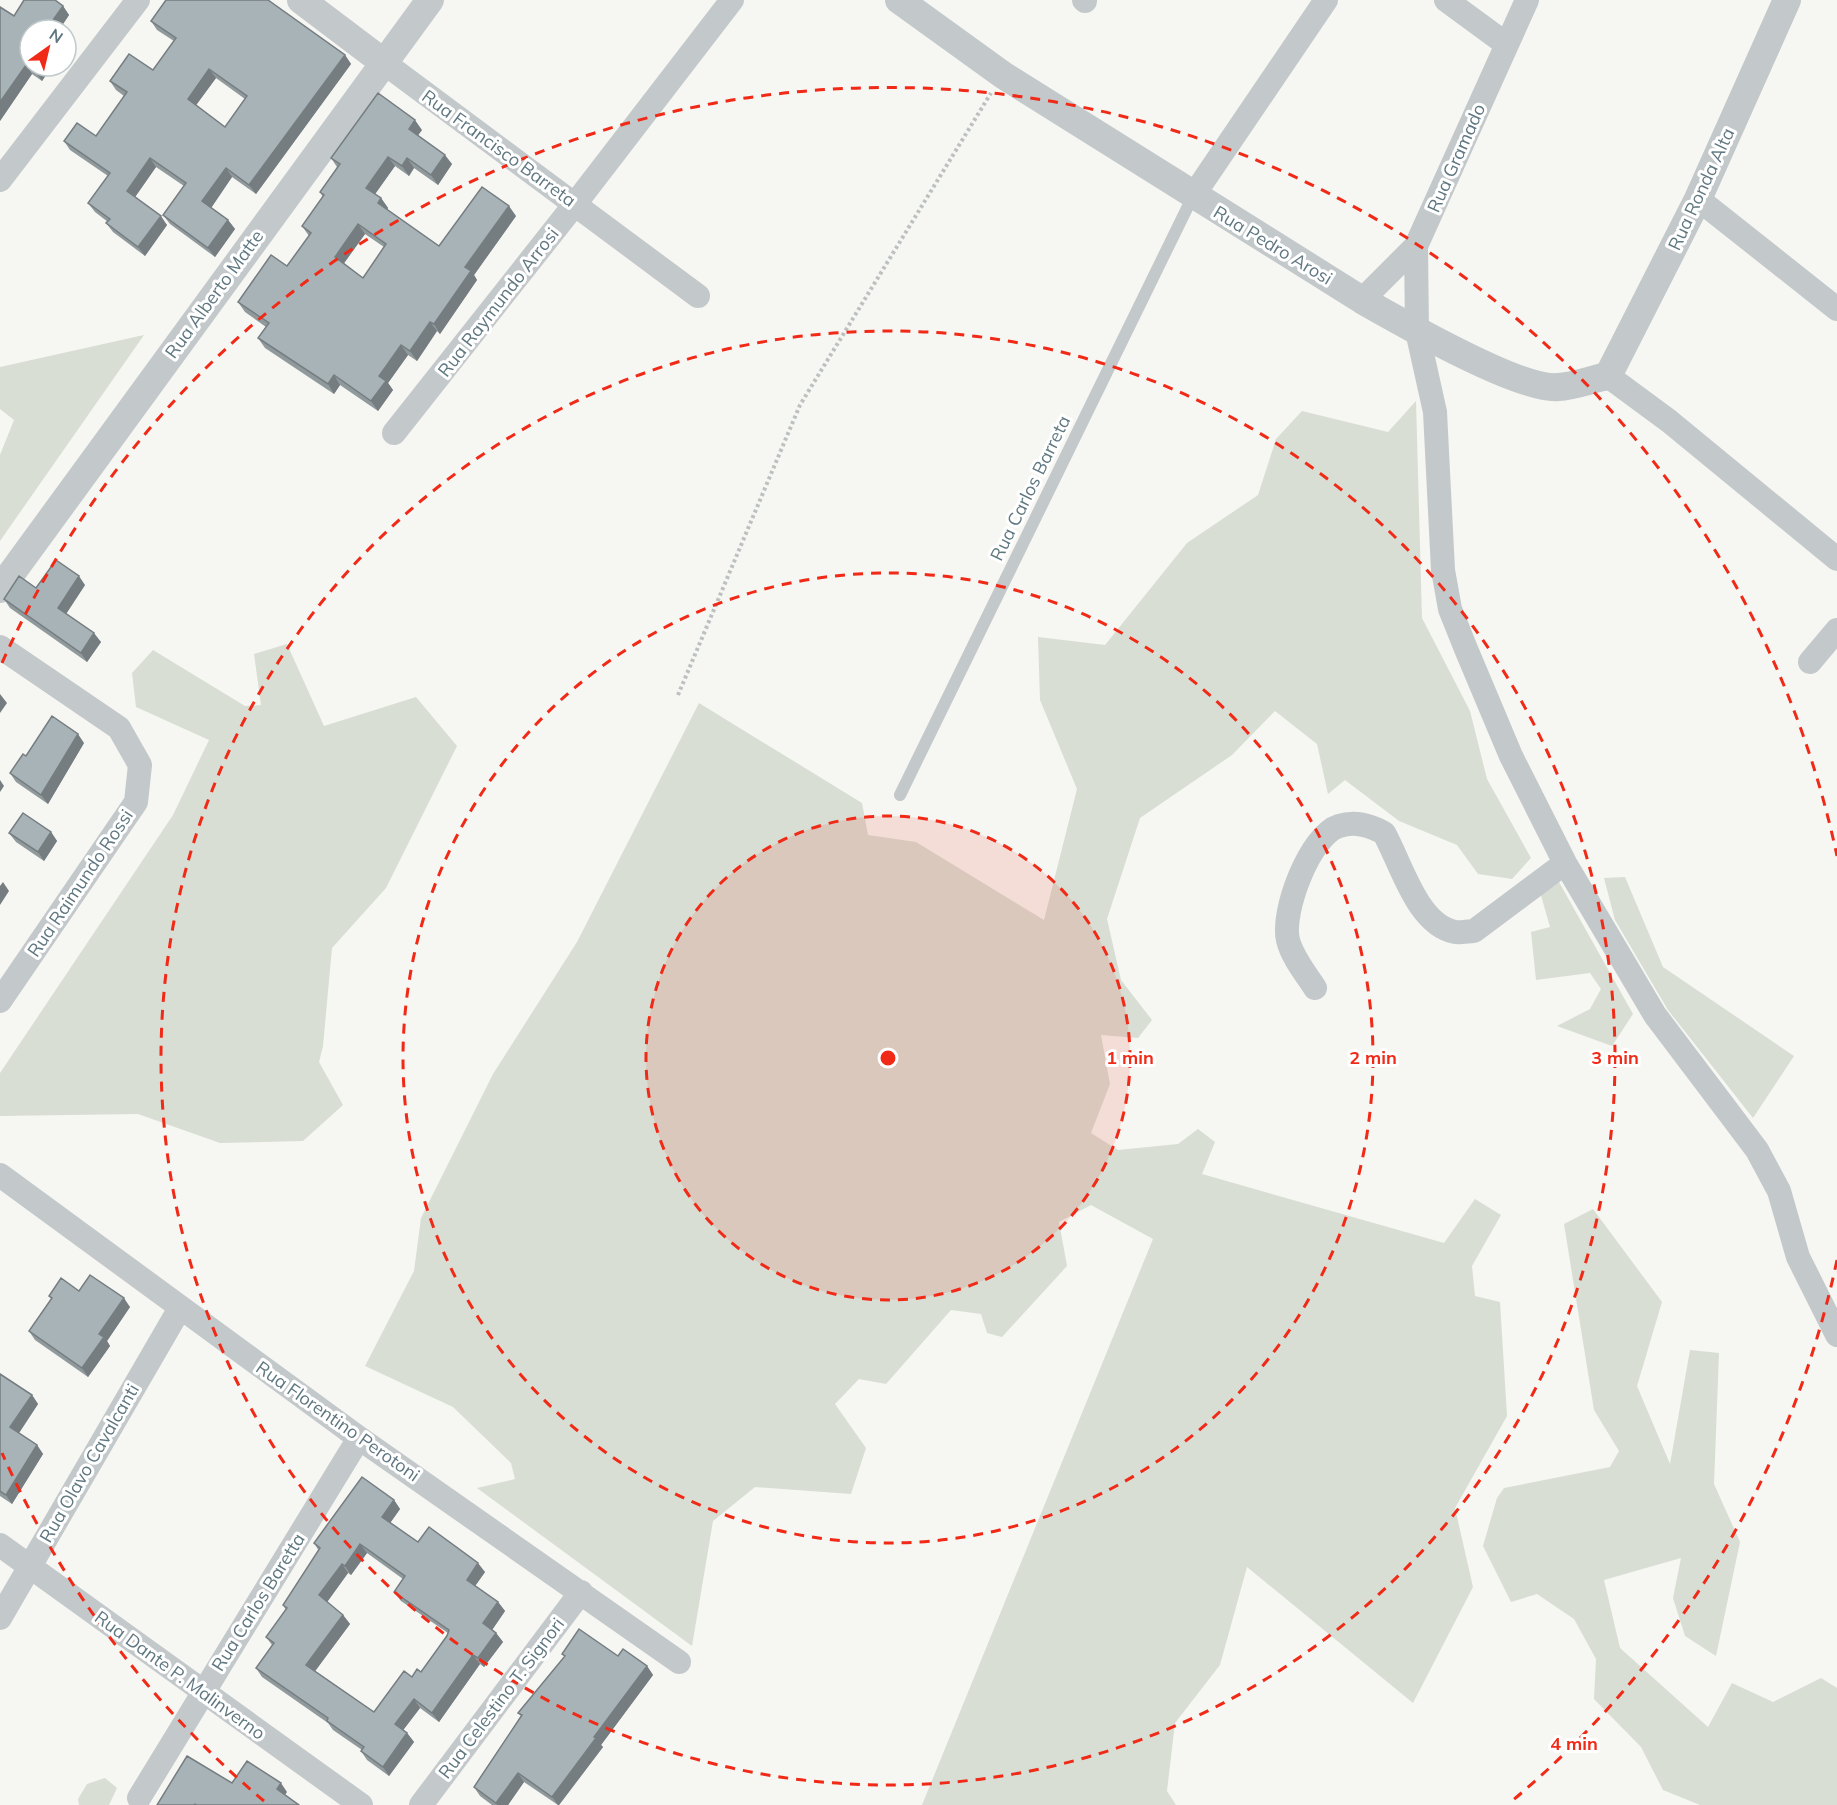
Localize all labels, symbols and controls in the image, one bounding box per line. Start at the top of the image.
north arrow [18,18,78,78]
text: N [46,24,67,47]
street label: Rua Francisco Barreta [417,84,581,212]
street label: Rua Gramado [1422,100,1490,216]
street label: Rua Ronda Alta [1663,124,1739,254]
street label: Rua Pedro Arosi [1209,200,1337,290]
street label: Rua Raymundo Arrosi [433,223,563,381]
street label: Rua Alberto Matte [160,225,268,363]
street label: Rua Carlos Barreta [985,412,1075,564]
street label: Rua Raimundo Rossi [22,805,138,961]
text: 1 min [1106,1046,1154,1069]
text: 2 min [1349,1046,1397,1069]
text: 3 min [1591,1046,1639,1069]
centre of rings [878,1048,898,1068]
street label: Rua Florentino Perotoni [252,1356,424,1486]
street label: Rua Olavo Cavalcanti [34,1379,144,1547]
street label: Rua Carlos Baretta [206,1529,310,1675]
street label: Rua Dante P. Malinverno [90,1605,270,1745]
street label: Rua Celestino T. Signori [433,1613,569,1783]
text: 4 min [1550,1732,1598,1755]

